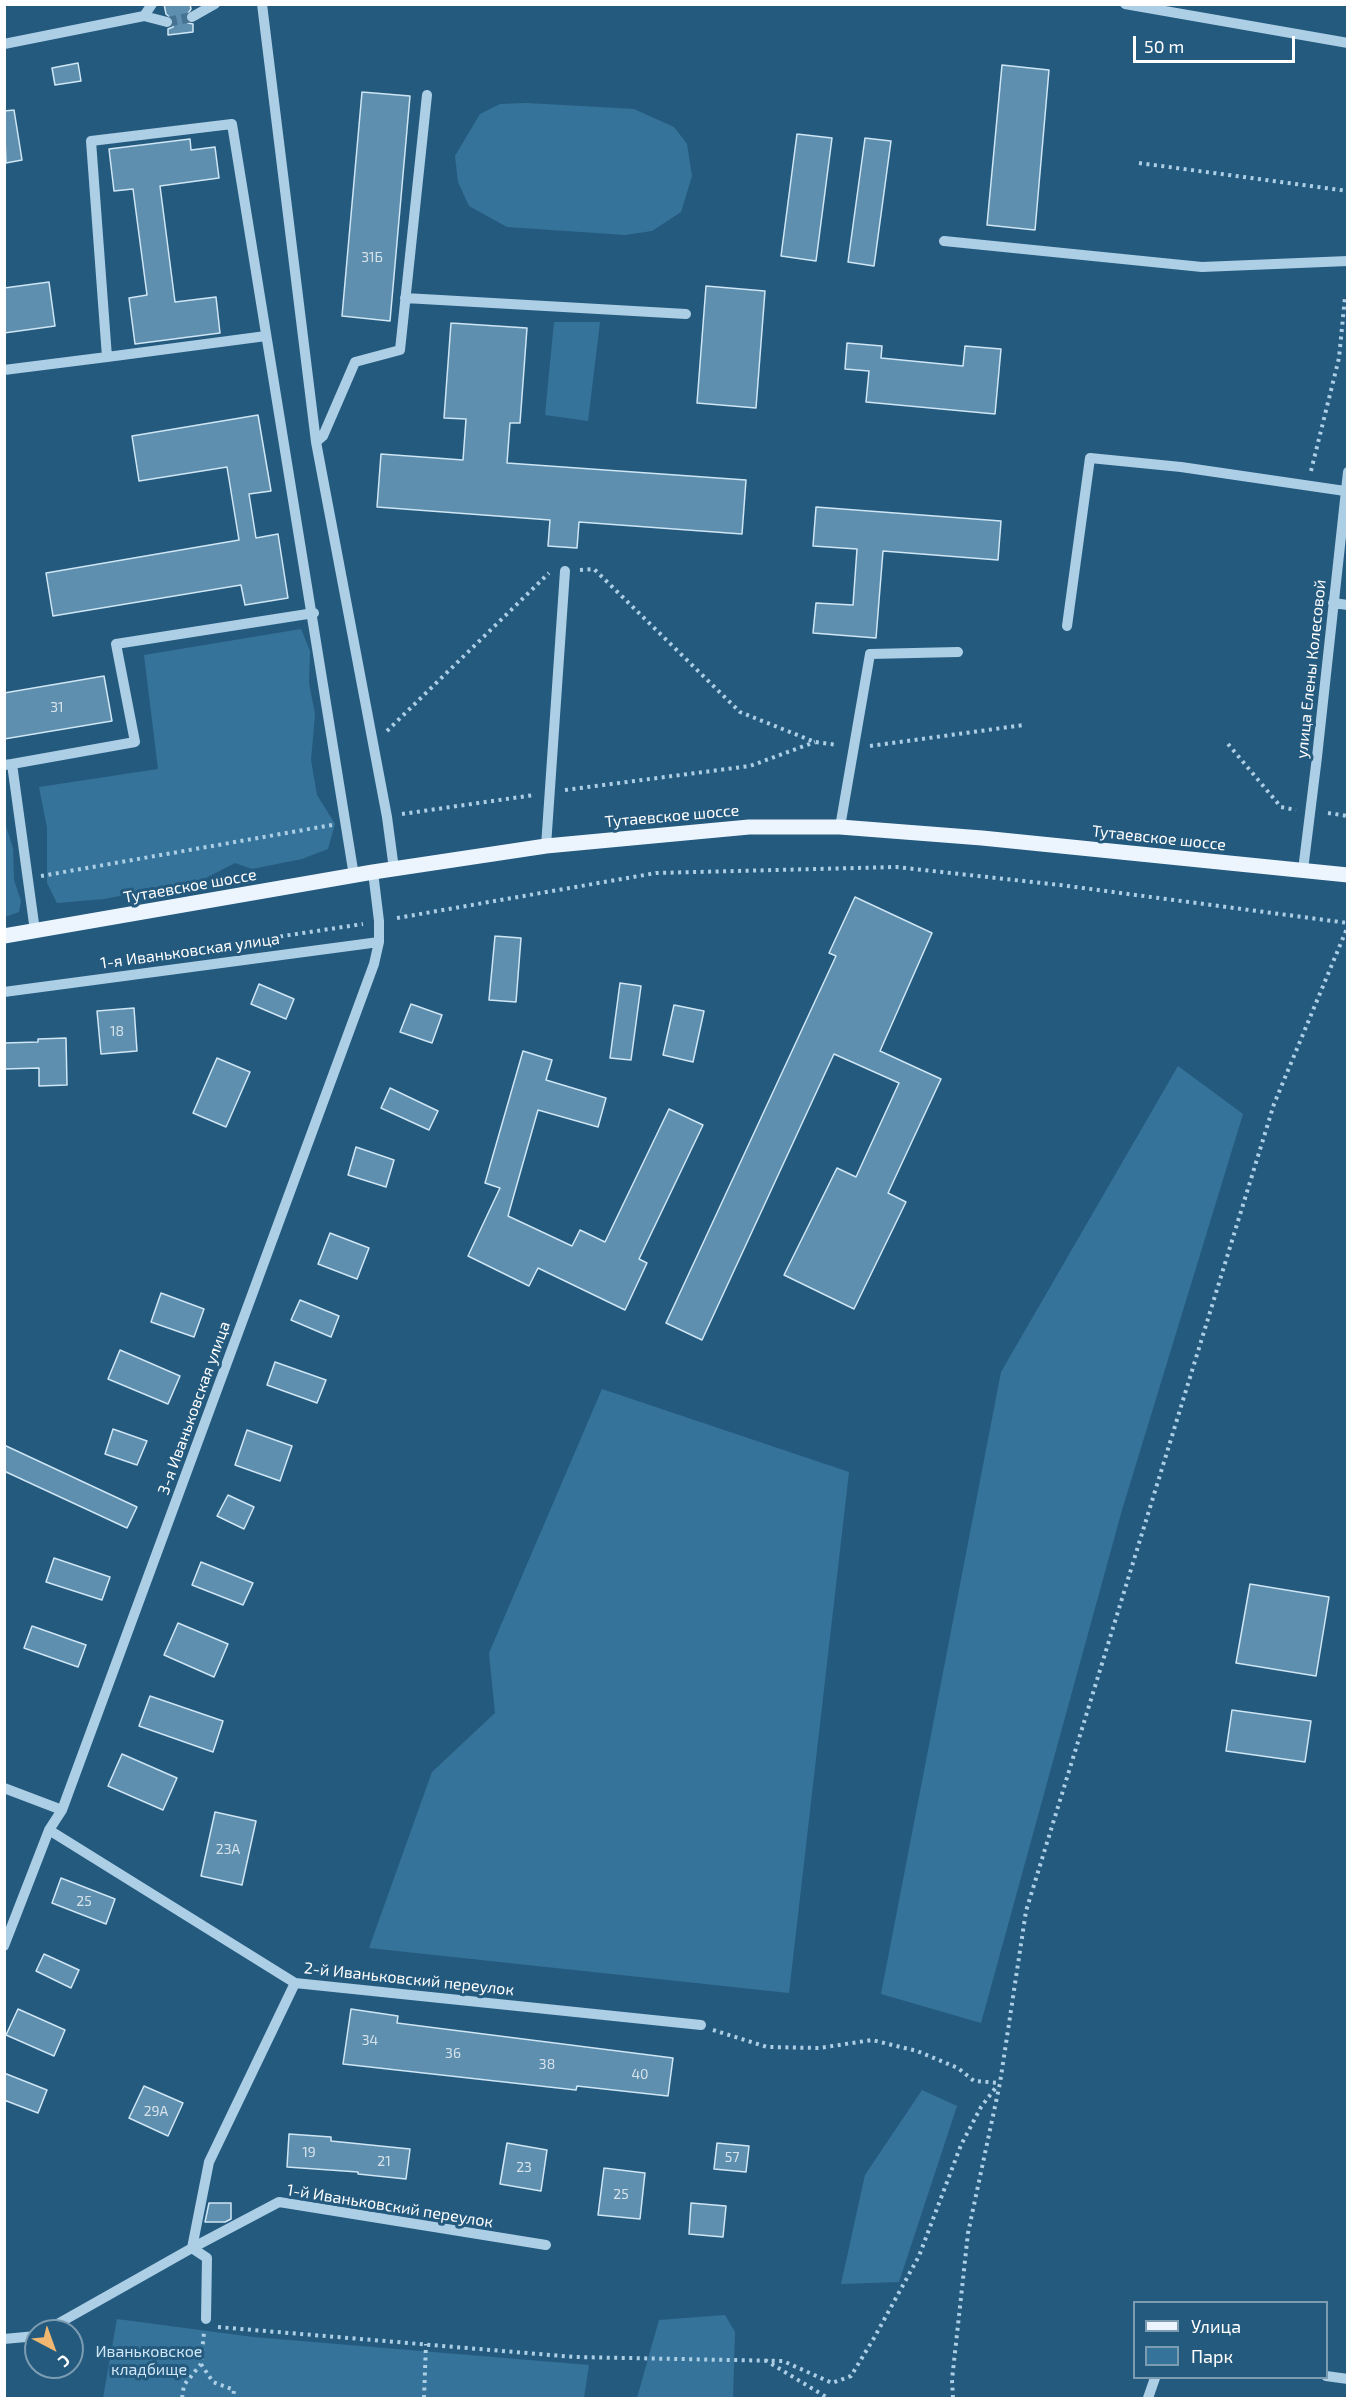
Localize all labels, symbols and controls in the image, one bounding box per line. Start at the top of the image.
scale bar [1136,24,1298,62]
text: 50 m [1144,35,1184,57]
house number: 31Б [361,249,383,265]
street label: улица Елены Колесовой [1292,579,1330,759]
house number: 31 [50,699,64,715]
street label: Тутаевское шоссе [604,801,740,831]
street label: Тутаевское шоссе [1091,821,1227,855]
street label: Тутаевское шоссе [122,865,258,907]
street label: 1-я Иваньковская улица [99,929,281,973]
house number: 18 [110,1023,124,1039]
street label: 3-я Иваньковская улица [154,1319,234,1497]
house number: 23А [216,1841,240,1857]
house number: 25 [76,1893,92,1909]
street label: 2-й Иваньковский переулок [303,1958,515,2000]
house number: 34 [362,2032,378,2048]
house number: 36 [445,2045,461,2061]
house number: 38 [539,2056,555,2072]
house number: 40 [631,2066,649,2082]
house number: 29А [144,2103,168,2119]
house number: 19 [302,2144,316,2160]
house number: 57 [725,2149,739,2165]
house number: 21 [377,2153,391,2169]
house number: 23 [516,2159,532,2175]
street label: 1-й Иваньковский переулок [286,2180,494,2232]
house number: 25 [613,2186,629,2202]
legend [1133,2301,1328,2379]
text: Улица [1191,2315,1241,2337]
north arrow [24,2319,84,2379]
park label: Иваньковское кладбище [96,2342,202,2380]
text: Парк [1191,2345,1233,2367]
text: С [55,2351,75,2372]

